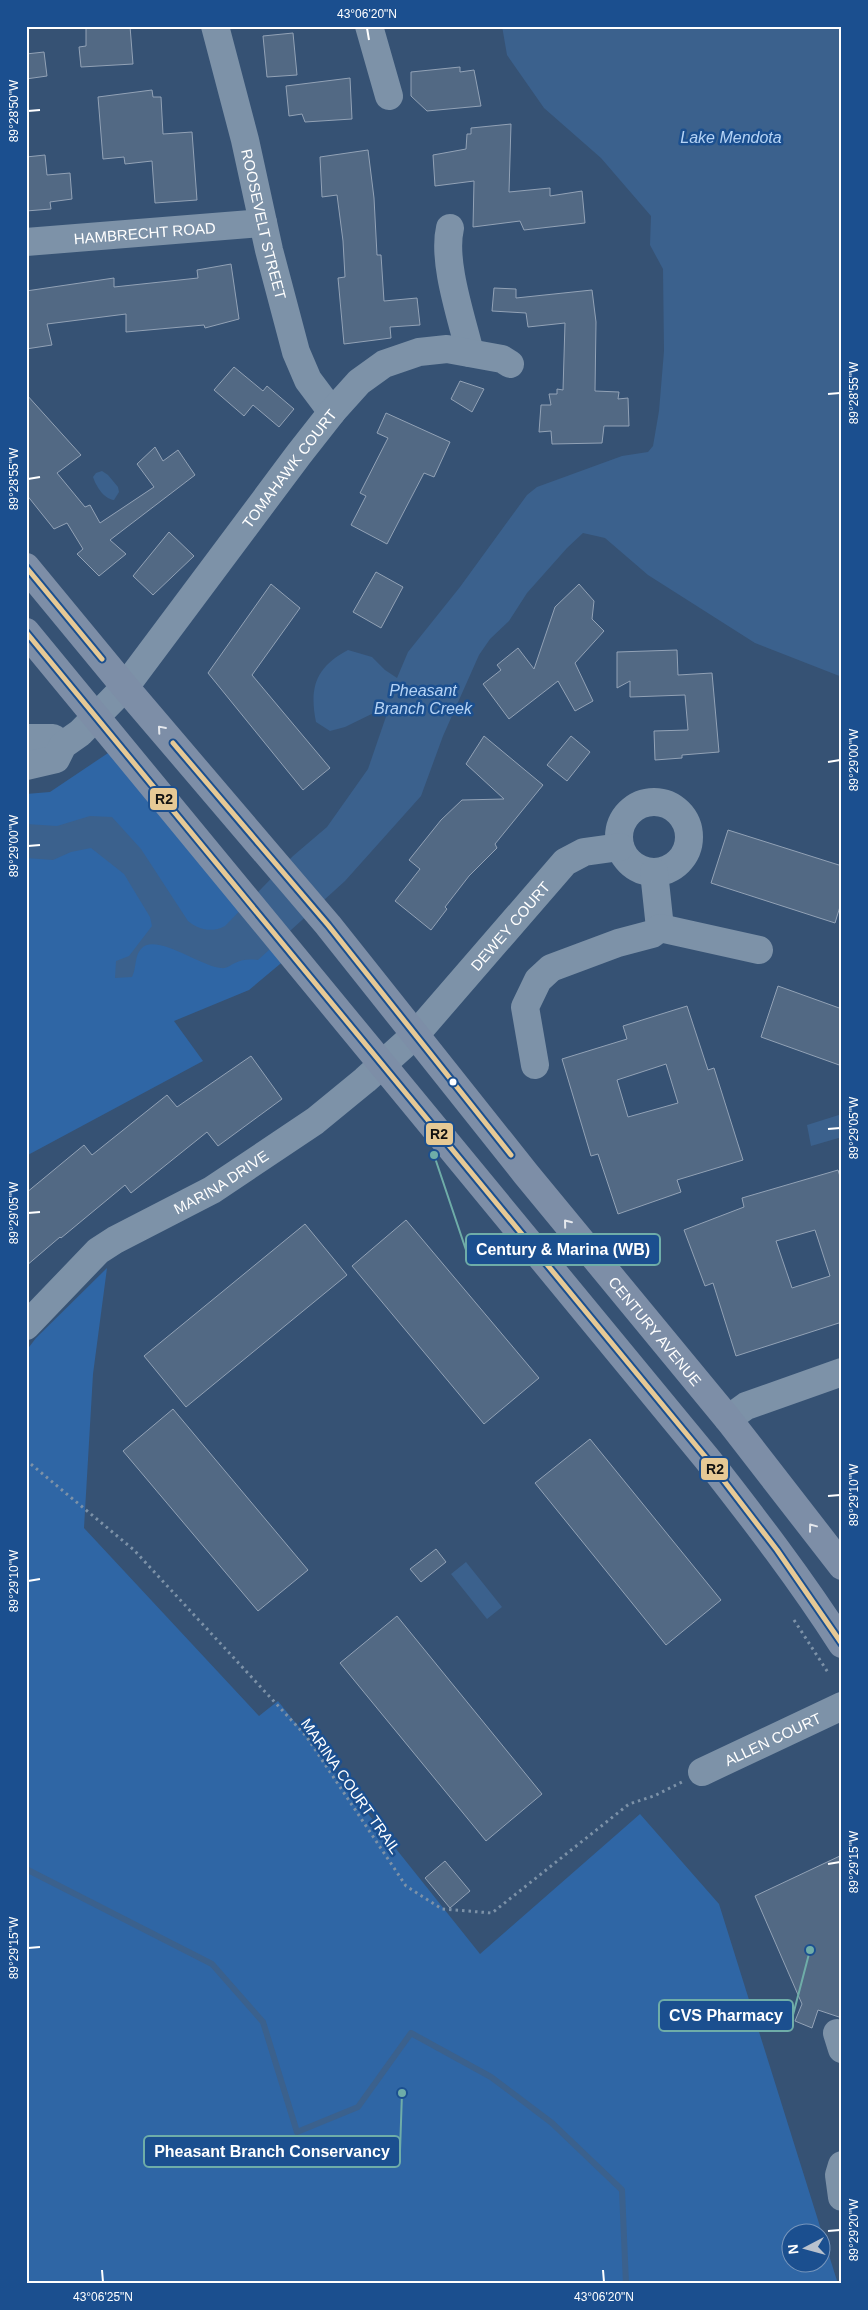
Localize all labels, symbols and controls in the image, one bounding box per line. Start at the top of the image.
text: 43°06'20"N [337,7,397,21]
text: 89°28'50"W [7,79,21,142]
water label: Lake Mendota [680,129,782,146]
street label: ROOSEVELT STREET [239,147,290,301]
street label: HAMBRECHT ROAD [73,218,216,247]
text: 89°28'55"W [847,361,861,424]
street label: TOMAHAWK COURT [238,405,340,531]
text: 89°28'55"W [7,447,21,510]
water label: Pheasant Branch Creek [374,682,473,717]
one-way arrow [159,726,167,735]
text: 89°29'00"W [847,728,861,791]
line badge: R2 [149,787,178,811]
text: R2 [155,791,173,807]
text: 89°29'00"W [7,814,21,877]
street label: DEWEY COURT [467,878,553,974]
unlabelled marker [448,1077,458,1087]
text: 89°29'05"W [847,1096,861,1159]
line badge: R2 [425,1122,454,1146]
text: R2 [430,1126,448,1142]
street label: MARINA DRIVE [171,1147,271,1217]
text: 89°29'05"W [7,1181,21,1244]
one-way arrow [564,1220,573,1229]
callout: Century & Marina (WB) [466,1234,660,1265]
text: Century & Marina (WB) [476,1241,650,1258]
street label: CENTURY AVENUE [606,1273,705,1389]
line badge: R2 [700,1457,729,1481]
text: R2 [706,1461,724,1477]
text: 89°29'10"W [847,1463,861,1526]
one-way arrow [809,1523,818,1533]
text: 89°29'10"W [7,1549,21,1612]
street label: ALLEN COURT [722,1709,824,1769]
street label: MARINA COURT TRAIL [298,1715,404,1857]
text: 89°29'15"W [847,1830,861,1893]
text: 89°29'15"W [7,1916,21,1979]
callout: CVS Pharmacy [659,2000,793,2031]
text: CVS Pharmacy [669,2007,783,2024]
callout: Pheasant Branch Conservancy [144,2136,400,2167]
text: Pheasant Branch Conservancy [154,2143,390,2160]
text: 89°29'20"W [847,2198,861,2261]
north arrow [780,2222,830,2272]
text: N [785,2243,802,2255]
text: 43°06'25"N [73,2290,133,2304]
text: 43°06'20"N [574,2290,634,2304]

